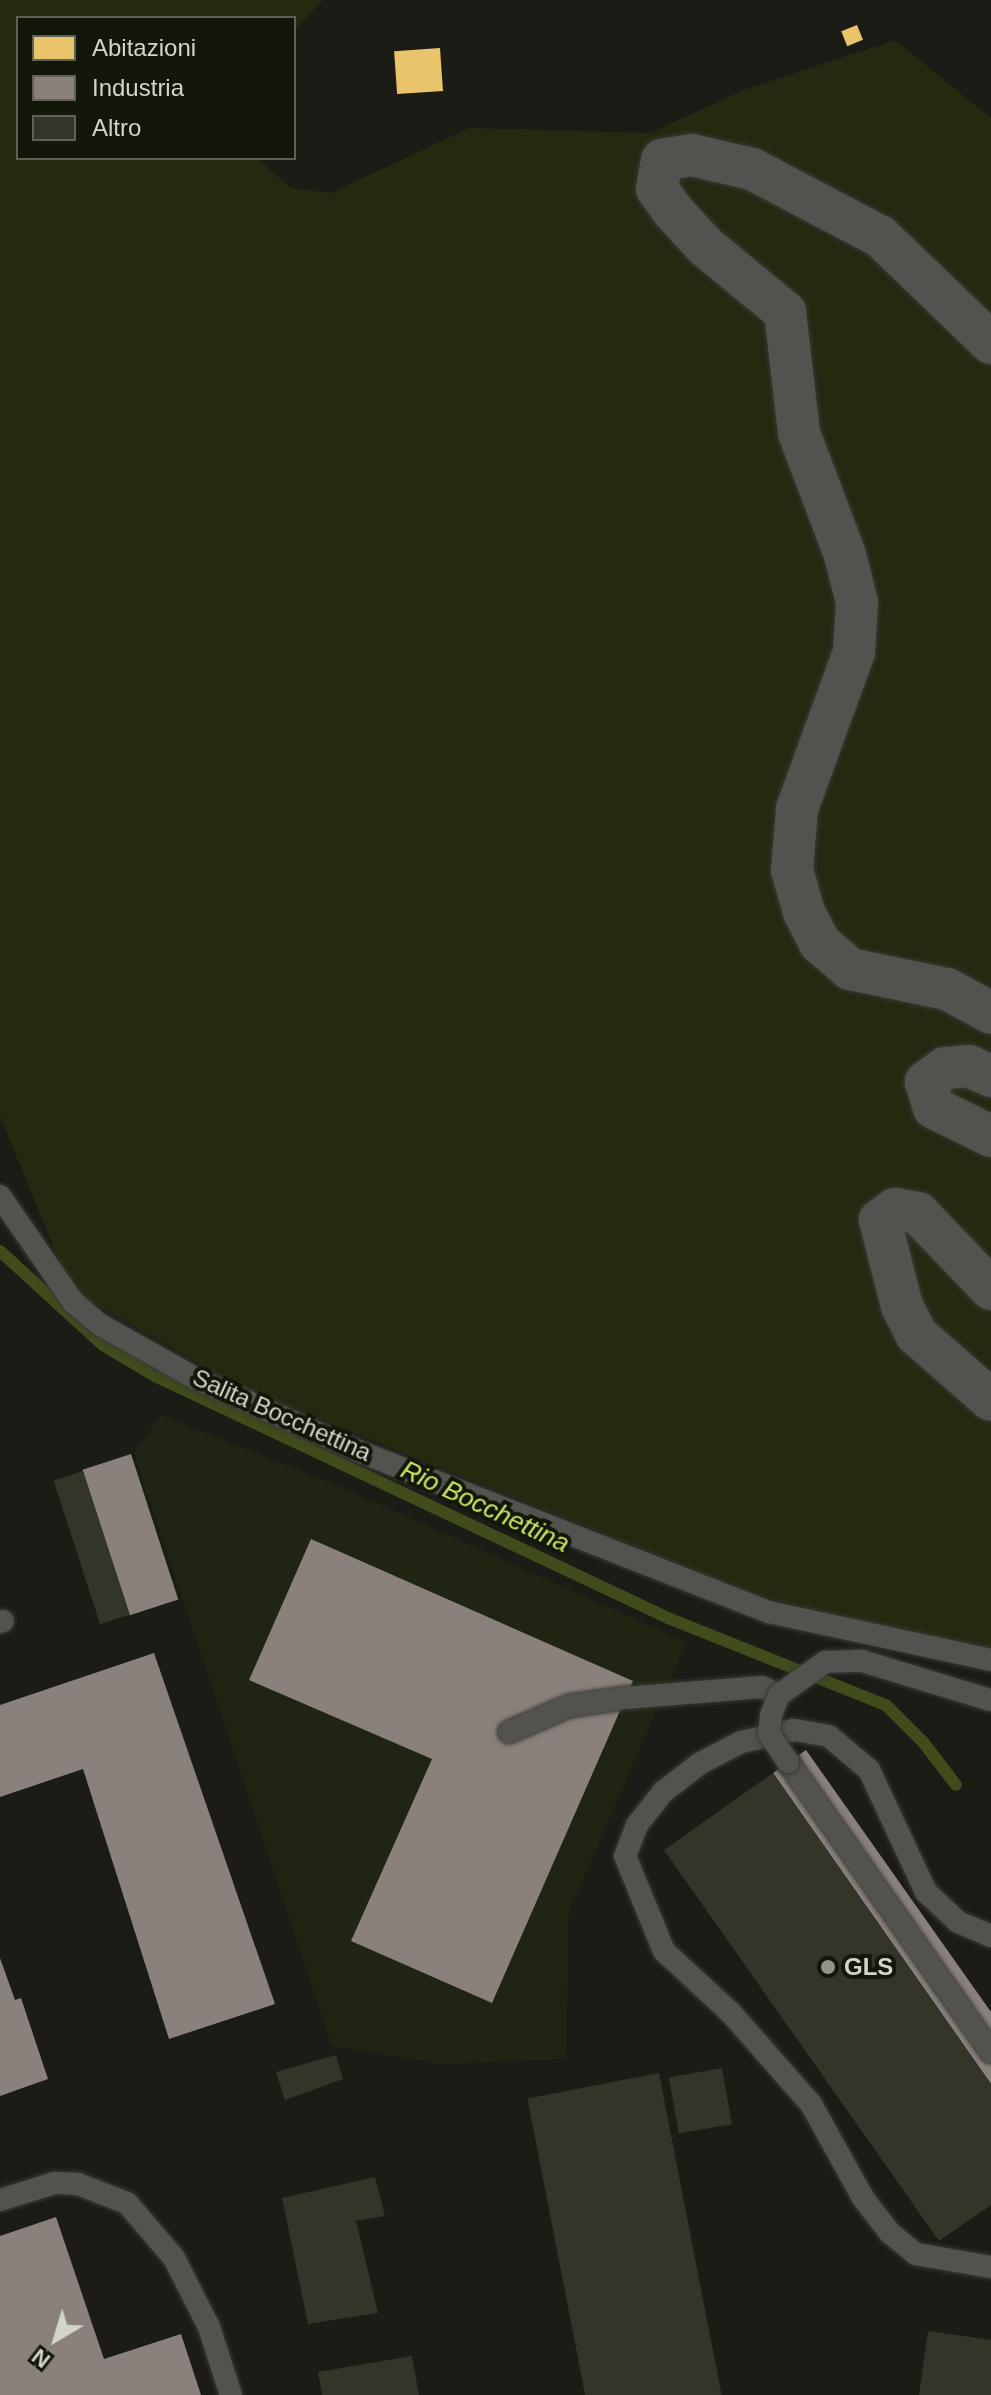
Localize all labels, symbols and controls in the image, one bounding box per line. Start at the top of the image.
legend [16,16,296,160]
text: Abitazioni [92,34,196,61]
text: Industria [92,74,184,101]
text: Altro [92,114,141,141]
street label: Salita Bocchettina [188,1363,376,1467]
water label: Rio Bocchettina [396,1454,574,1560]
place label: GLS [844,1953,893,1981]
marker: GLS [819,1958,837,1976]
north arrow [16,2299,96,2379]
text: N [27,2344,55,2373]

